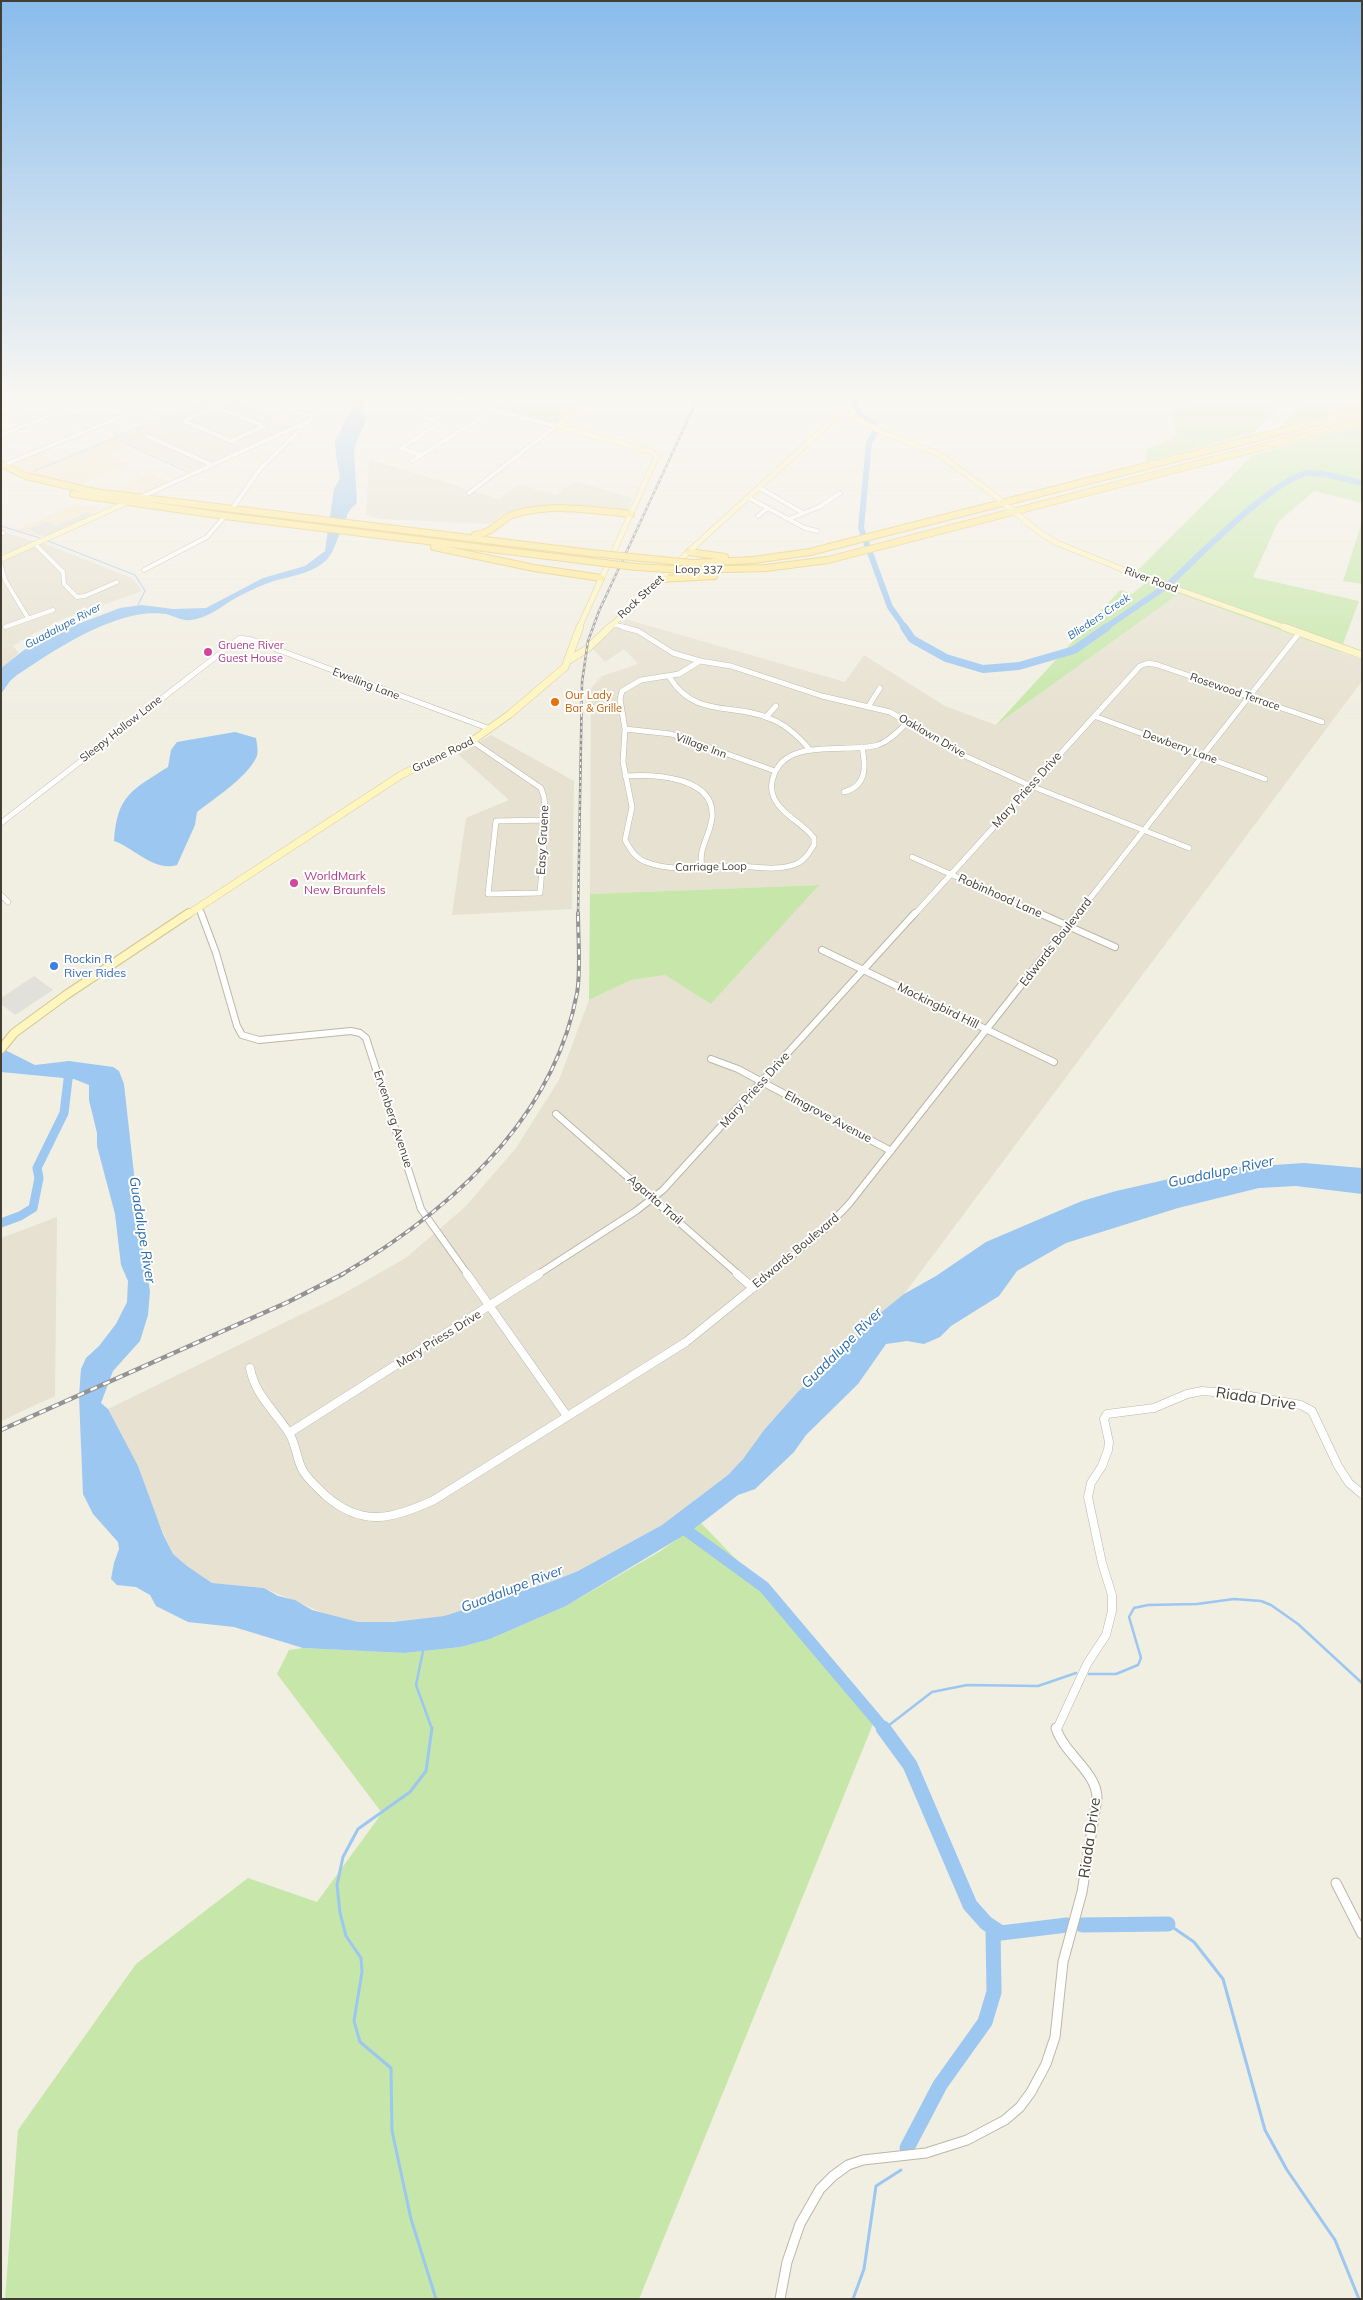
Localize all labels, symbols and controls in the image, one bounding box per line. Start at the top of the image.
street label: Loop 337 [675,563,723,577]
street label: River Road [1123,564,1179,596]
street label: Rock Street [615,572,667,622]
water label: Blieders Creek [1065,591,1133,643]
water label: Guadalupe River [23,600,103,652]
place label: Gruene River Guest House [218,639,284,665]
marker: Gruene River Guest House [202,646,214,658]
street label: Ewelling Lane [331,665,401,703]
street label: Rosewood Terrace [1188,670,1282,714]
place label: Our Lady Bar & Grille [565,689,622,715]
street label: Sleepy Hollow Lane [77,693,165,765]
marker: Our Lady Bar & Grille [549,696,561,708]
street label: Oaklawn Drive [896,711,968,761]
street label: Dewberry Lane [1141,727,1219,767]
street label: Village Inn [674,731,728,761]
street label: Gruene Road [410,734,476,776]
street label: Mary Priess Drive [989,749,1065,831]
street label: Easy Gruene [534,805,552,875]
street label: Carriage Loop [675,860,747,874]
place label: WorldMark New Braunfels [304,869,386,897]
street label: Robinhood Lane [956,871,1044,921]
marker: WorldMark New Braunfels [288,877,300,889]
street label: Edwards Boulevard [1017,895,1095,989]
place label: Rockin R River Rides [64,952,126,980]
marker: Rockin R River Rides [48,960,60,972]
street label: Mockingbird Hill [895,980,981,1032]
street label: Mary Priess Drive [717,1049,793,1131]
street label: Ervenberg Avenue [370,1068,416,1170]
street label: Elmgrove Avenue [782,1088,874,1146]
water label: Guadalupe River [1167,1153,1275,1191]
street label: Agarita Trail [624,1172,686,1228]
water label: Guadalupe River [125,1176,159,1284]
street label: Edwards Boulevard [750,1211,842,1291]
water label: Guadalupe River [798,1304,886,1392]
street label: Mary Priess Drive [394,1307,484,1371]
street label: Riada Drive [1215,1384,1297,1414]
water label: Guadalupe River [459,1562,565,1616]
street label: Riada Drive [1075,1797,1105,1879]

